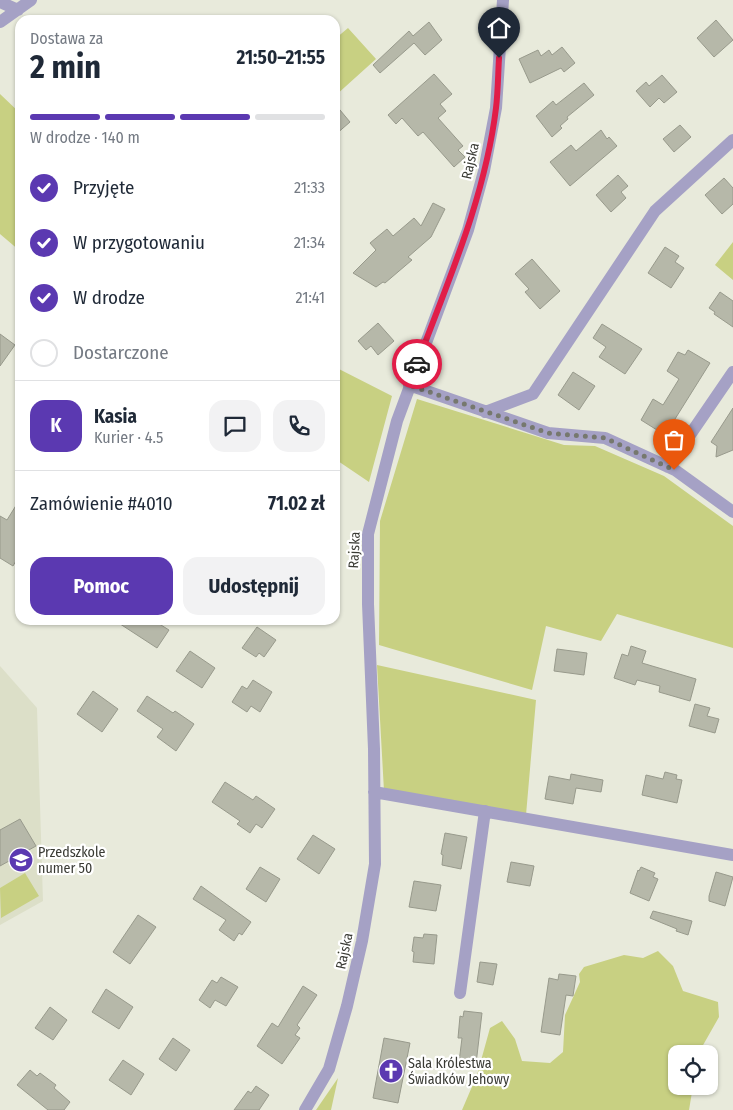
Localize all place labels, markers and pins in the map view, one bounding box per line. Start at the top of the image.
pin [478,7,520,58]
pin [653,419,695,470]
place label: Przedszkole numer 50 [38,844,106,877]
school or university icon: Przedszkole numer 50 [8,847,34,873]
place label: Sala Królestwa Świadków Jehowy [408,1055,510,1088]
church icon: Sala Królestwa Świadków Jehowy [378,1058,404,1084]

